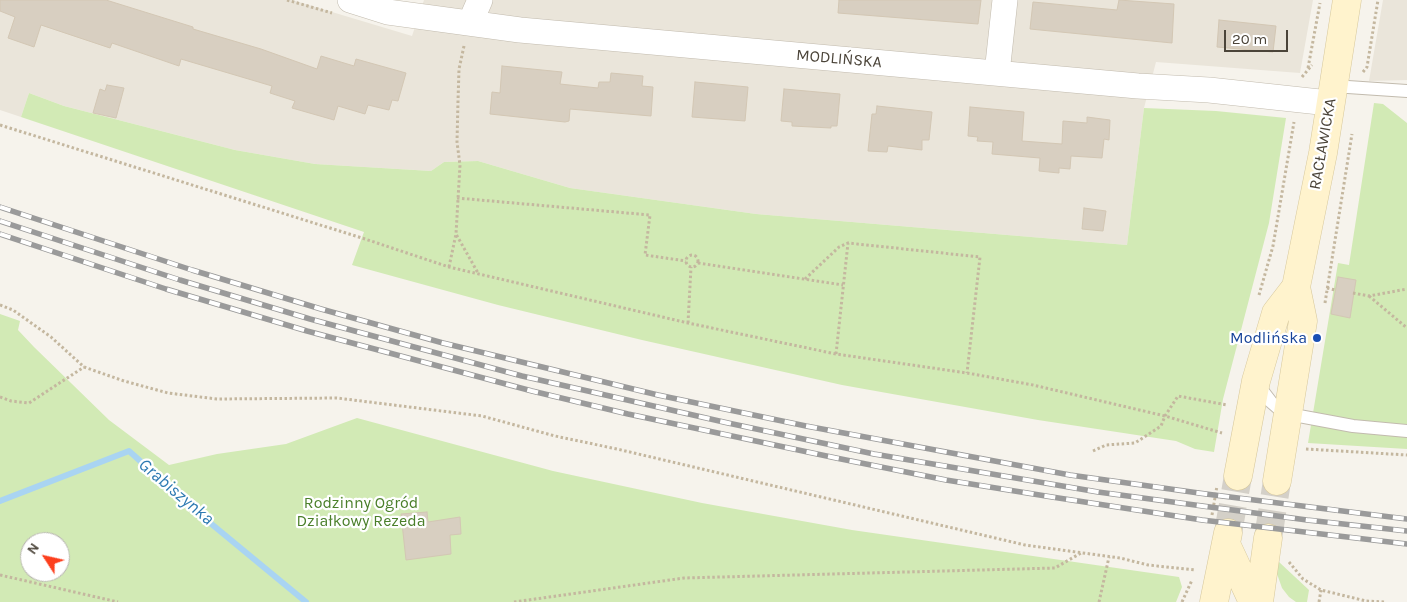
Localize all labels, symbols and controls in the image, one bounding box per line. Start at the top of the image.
scale bar [1227,20,1291,52]
text: 20 m [1232,30,1267,48]
street label: MODLIŃSKA [795,46,883,72]
street label: RACŁAWICKA [1306,97,1340,191]
place label: Modlińska [1230,328,1307,348]
marker: Modlińska [1311,332,1323,344]
water label: Grabiszynka [134,454,218,530]
park label: Rodzinny Ogród Działkowy Rezeda [297,493,425,531]
north arrow [20,532,70,582]
text: N [23,540,43,558]

